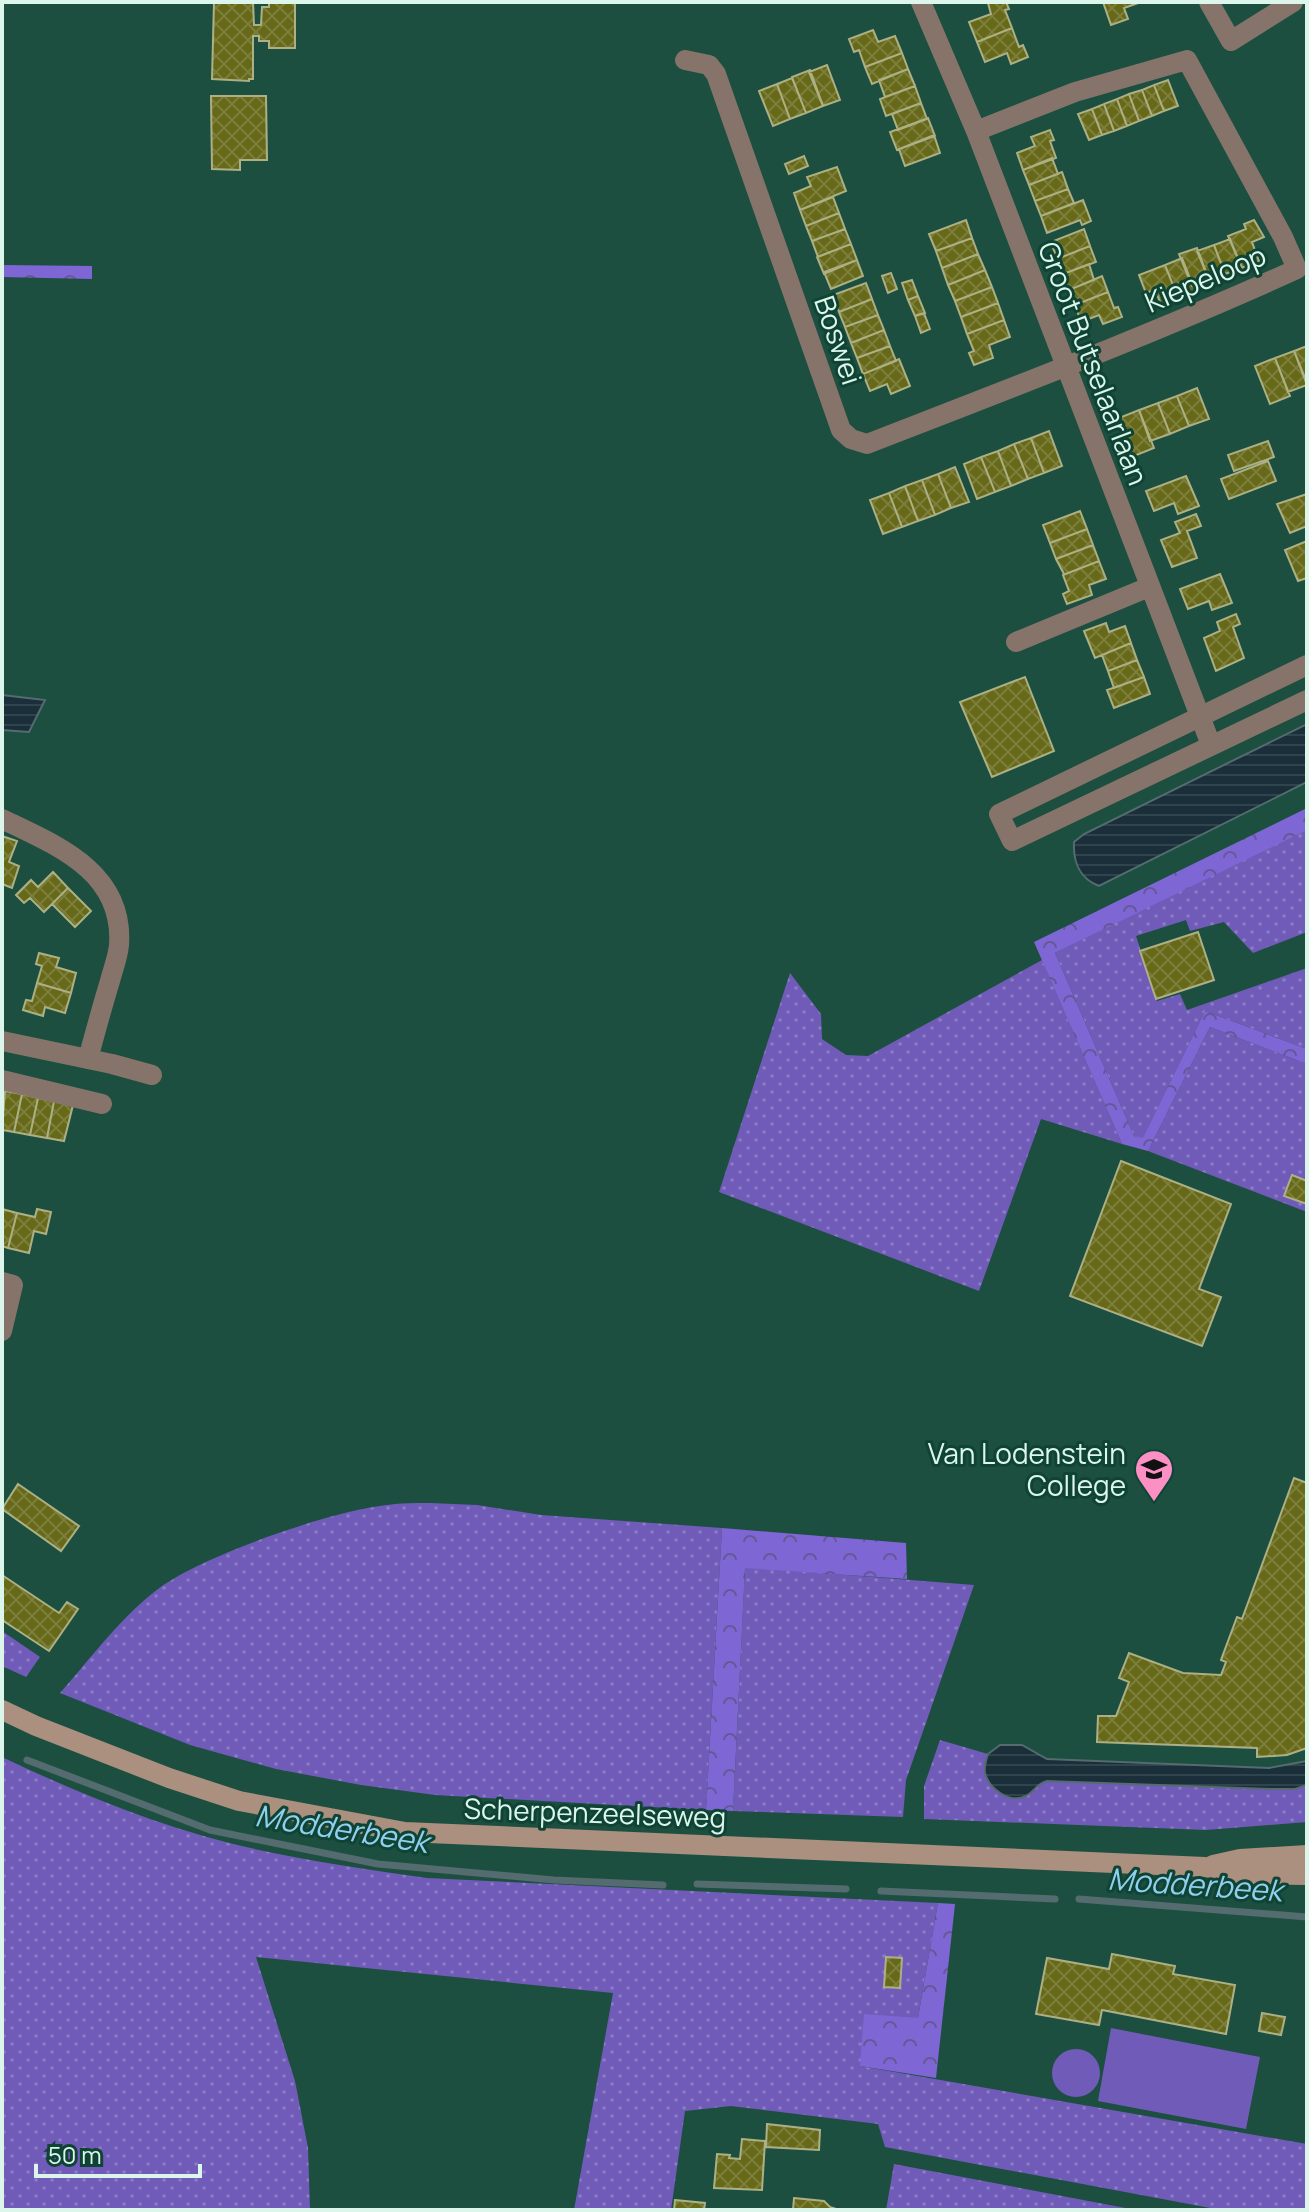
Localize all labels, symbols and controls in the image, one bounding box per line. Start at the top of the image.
street label: Kiepeloop [1139,235,1271,321]
street label: Groot Butselaarlaan [1030,236,1158,490]
street label: Boswei [806,291,872,389]
place label: Van Lodenstein College [928,1434,1126,1504]
school or university icon: Van Lodenstein College [1133,1448,1175,1503]
street label: Scherpenzeelseweg [463,1788,727,1836]
water label: Modderbeek [253,1794,435,1863]
water label: Modderbeek [1106,1857,1288,1911]
scale bar [36,2128,200,2178]
text: 50 m [48,2138,102,2171]

